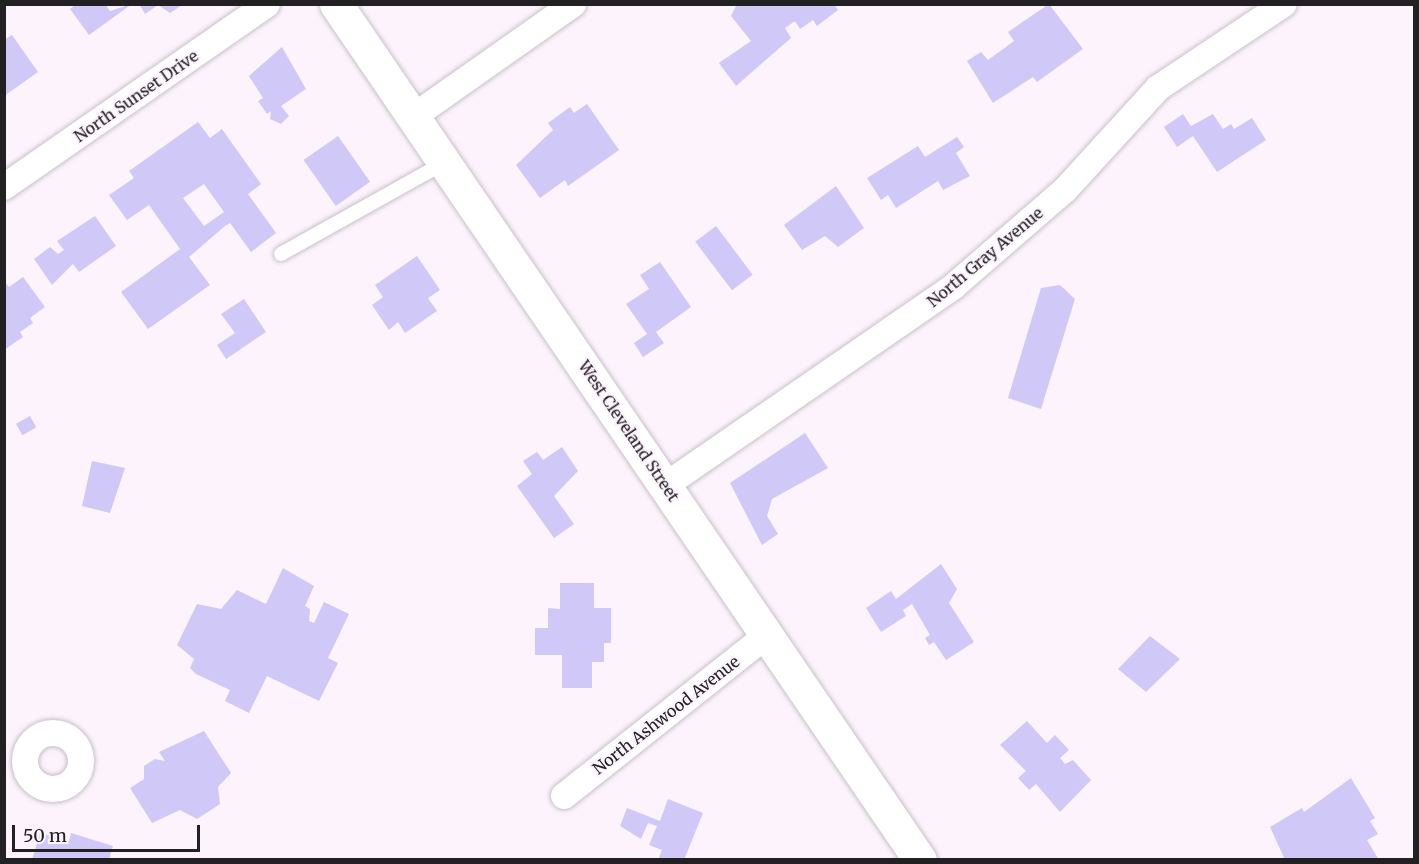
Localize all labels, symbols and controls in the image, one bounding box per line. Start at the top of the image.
street label: North Sunset Drive [70,46,202,146]
street label: North Gray Avenue [923,203,1047,311]
street label: West Cleveland Street [575,357,683,505]
street label: North Ashwood Avenue [589,652,743,778]
scale bar [15,813,202,851]
text: 50 m [23,824,67,847]

